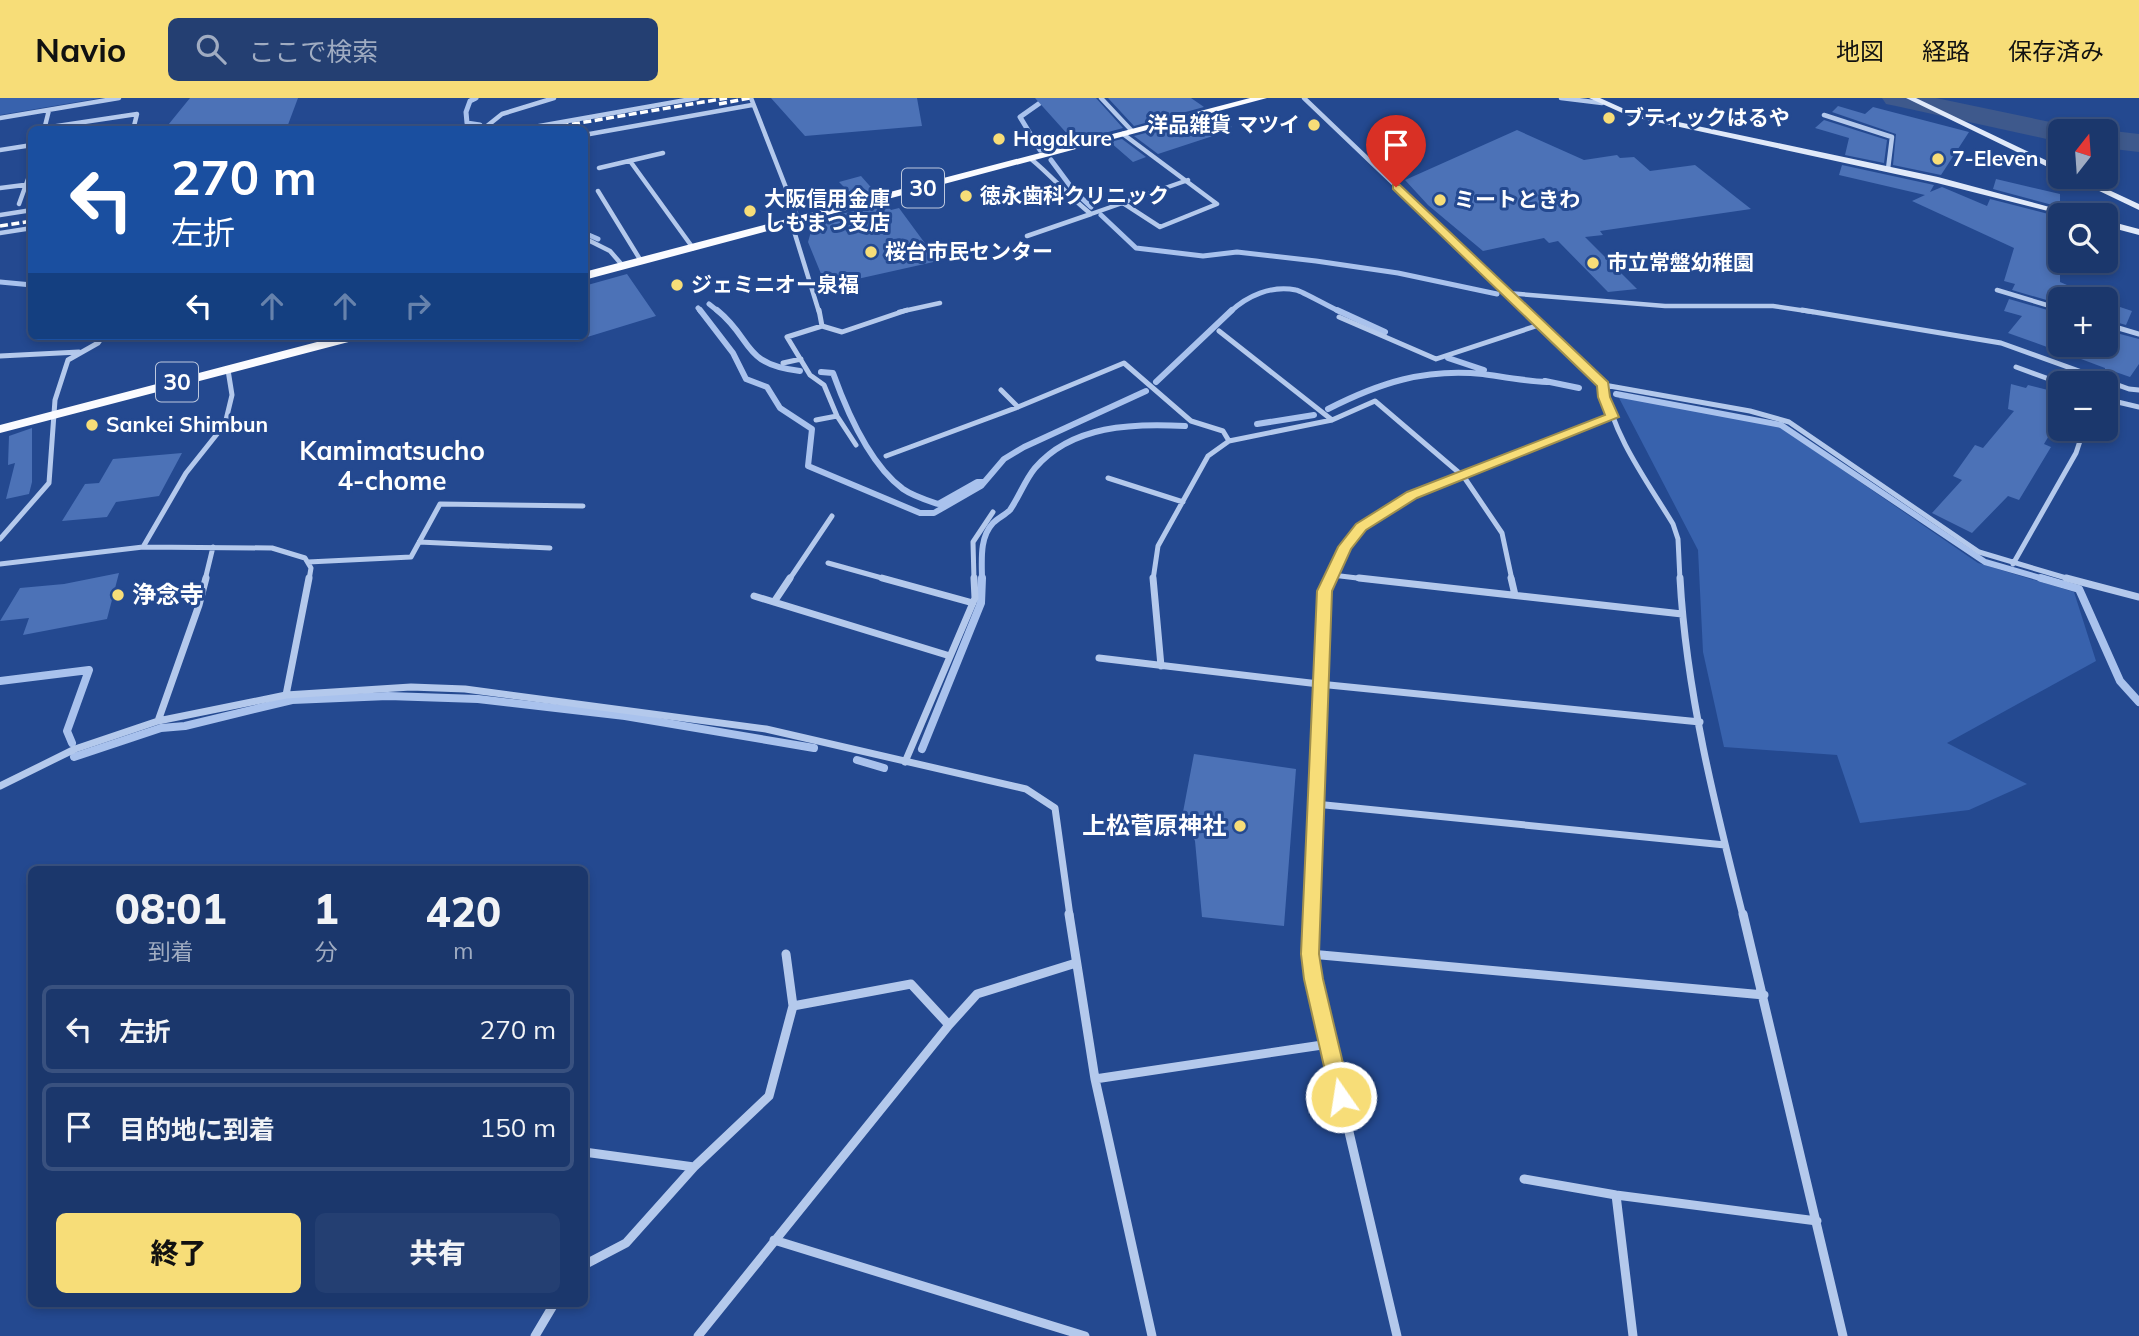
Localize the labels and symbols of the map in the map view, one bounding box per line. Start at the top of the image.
place label: ブティックはるや [1623,104,1790,130]
marker: ブティックはるや [1601,110,1617,126]
place label: 洋品雑貨 マツイ [1147,111,1300,137]
pin [1366,115,1426,187]
marker: 洋品雑貨 マツイ [1306,117,1322,133]
north arrow [2048,119,2118,189]
place label: Hagakure [1013,125,1112,151]
marker: Hagakure [991,131,1007,147]
place label: 7-Eleven [1952,145,2039,171]
marker: 7-Eleven [1930,151,1946,167]
road number: 30 [902,169,944,208]
place label: 徳永歯科クリニック [980,182,1169,208]
place label: 大阪信用金庫 しもまつ支店 [764,185,890,235]
place label: ミートときわ [1454,186,1580,212]
marker: 徳永歯科クリニック [958,188,974,204]
marker: ミートときわ [1432,192,1448,208]
marker: 大阪信用金庫 しもまつ支店 [742,203,758,219]
place label: 桜台市民センター [885,238,1053,264]
marker: 桜台市民センター [863,244,879,260]
place label: 市立常盤幼稚園 [1607,249,1754,275]
marker: 市立常盤幼稚園 [1585,255,1601,271]
place label: ジェミニオー泉福 [691,271,859,297]
marker: ジェミニオー泉福 [669,277,685,293]
road number: 30 [156,362,198,402]
place label: Sankei Shimbun [106,411,268,437]
marker: Sankei Shimbun [84,417,100,433]
district label: Kamimatsucho 4-chome [299,434,485,497]
place label: 浄念寺 [132,579,204,609]
marker: 浄念寺 [110,587,126,603]
place label: 上松菅原神社 [1082,810,1226,840]
marker: 上松菅原神社 [1232,818,1248,834]
position arrow [1304,1060,1378,1134]

